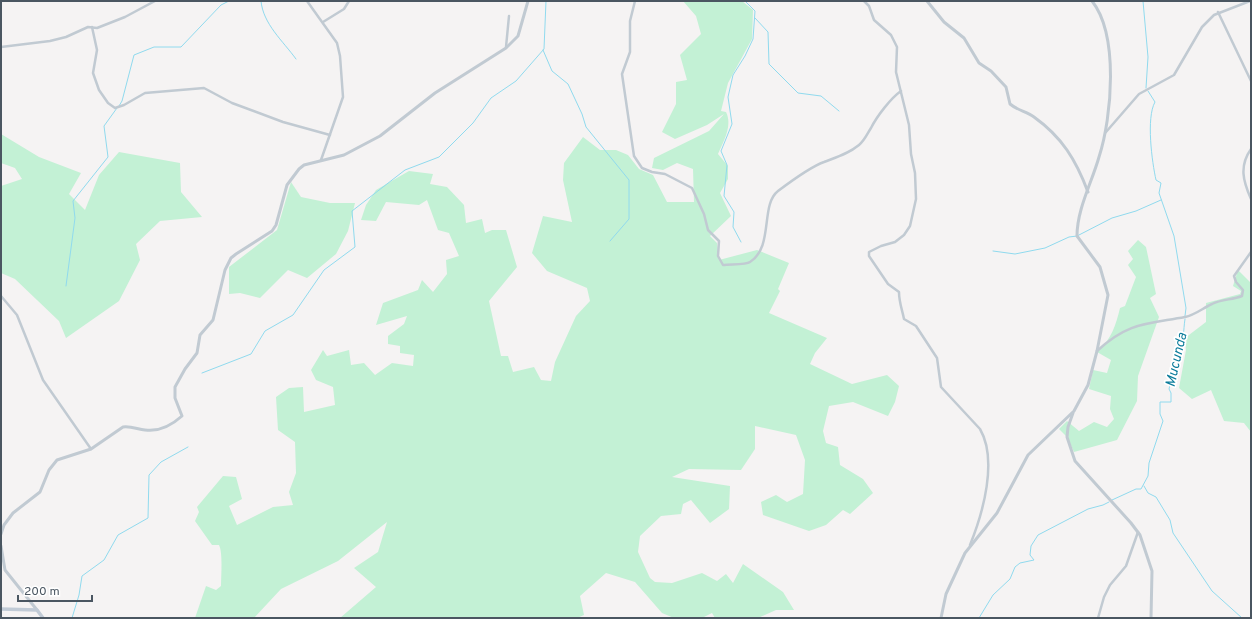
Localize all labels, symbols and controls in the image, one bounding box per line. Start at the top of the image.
water label: Mucunda [1163,330,1192,389]
scale bar [18,577,92,603]
text: 200 m [24,584,60,600]

